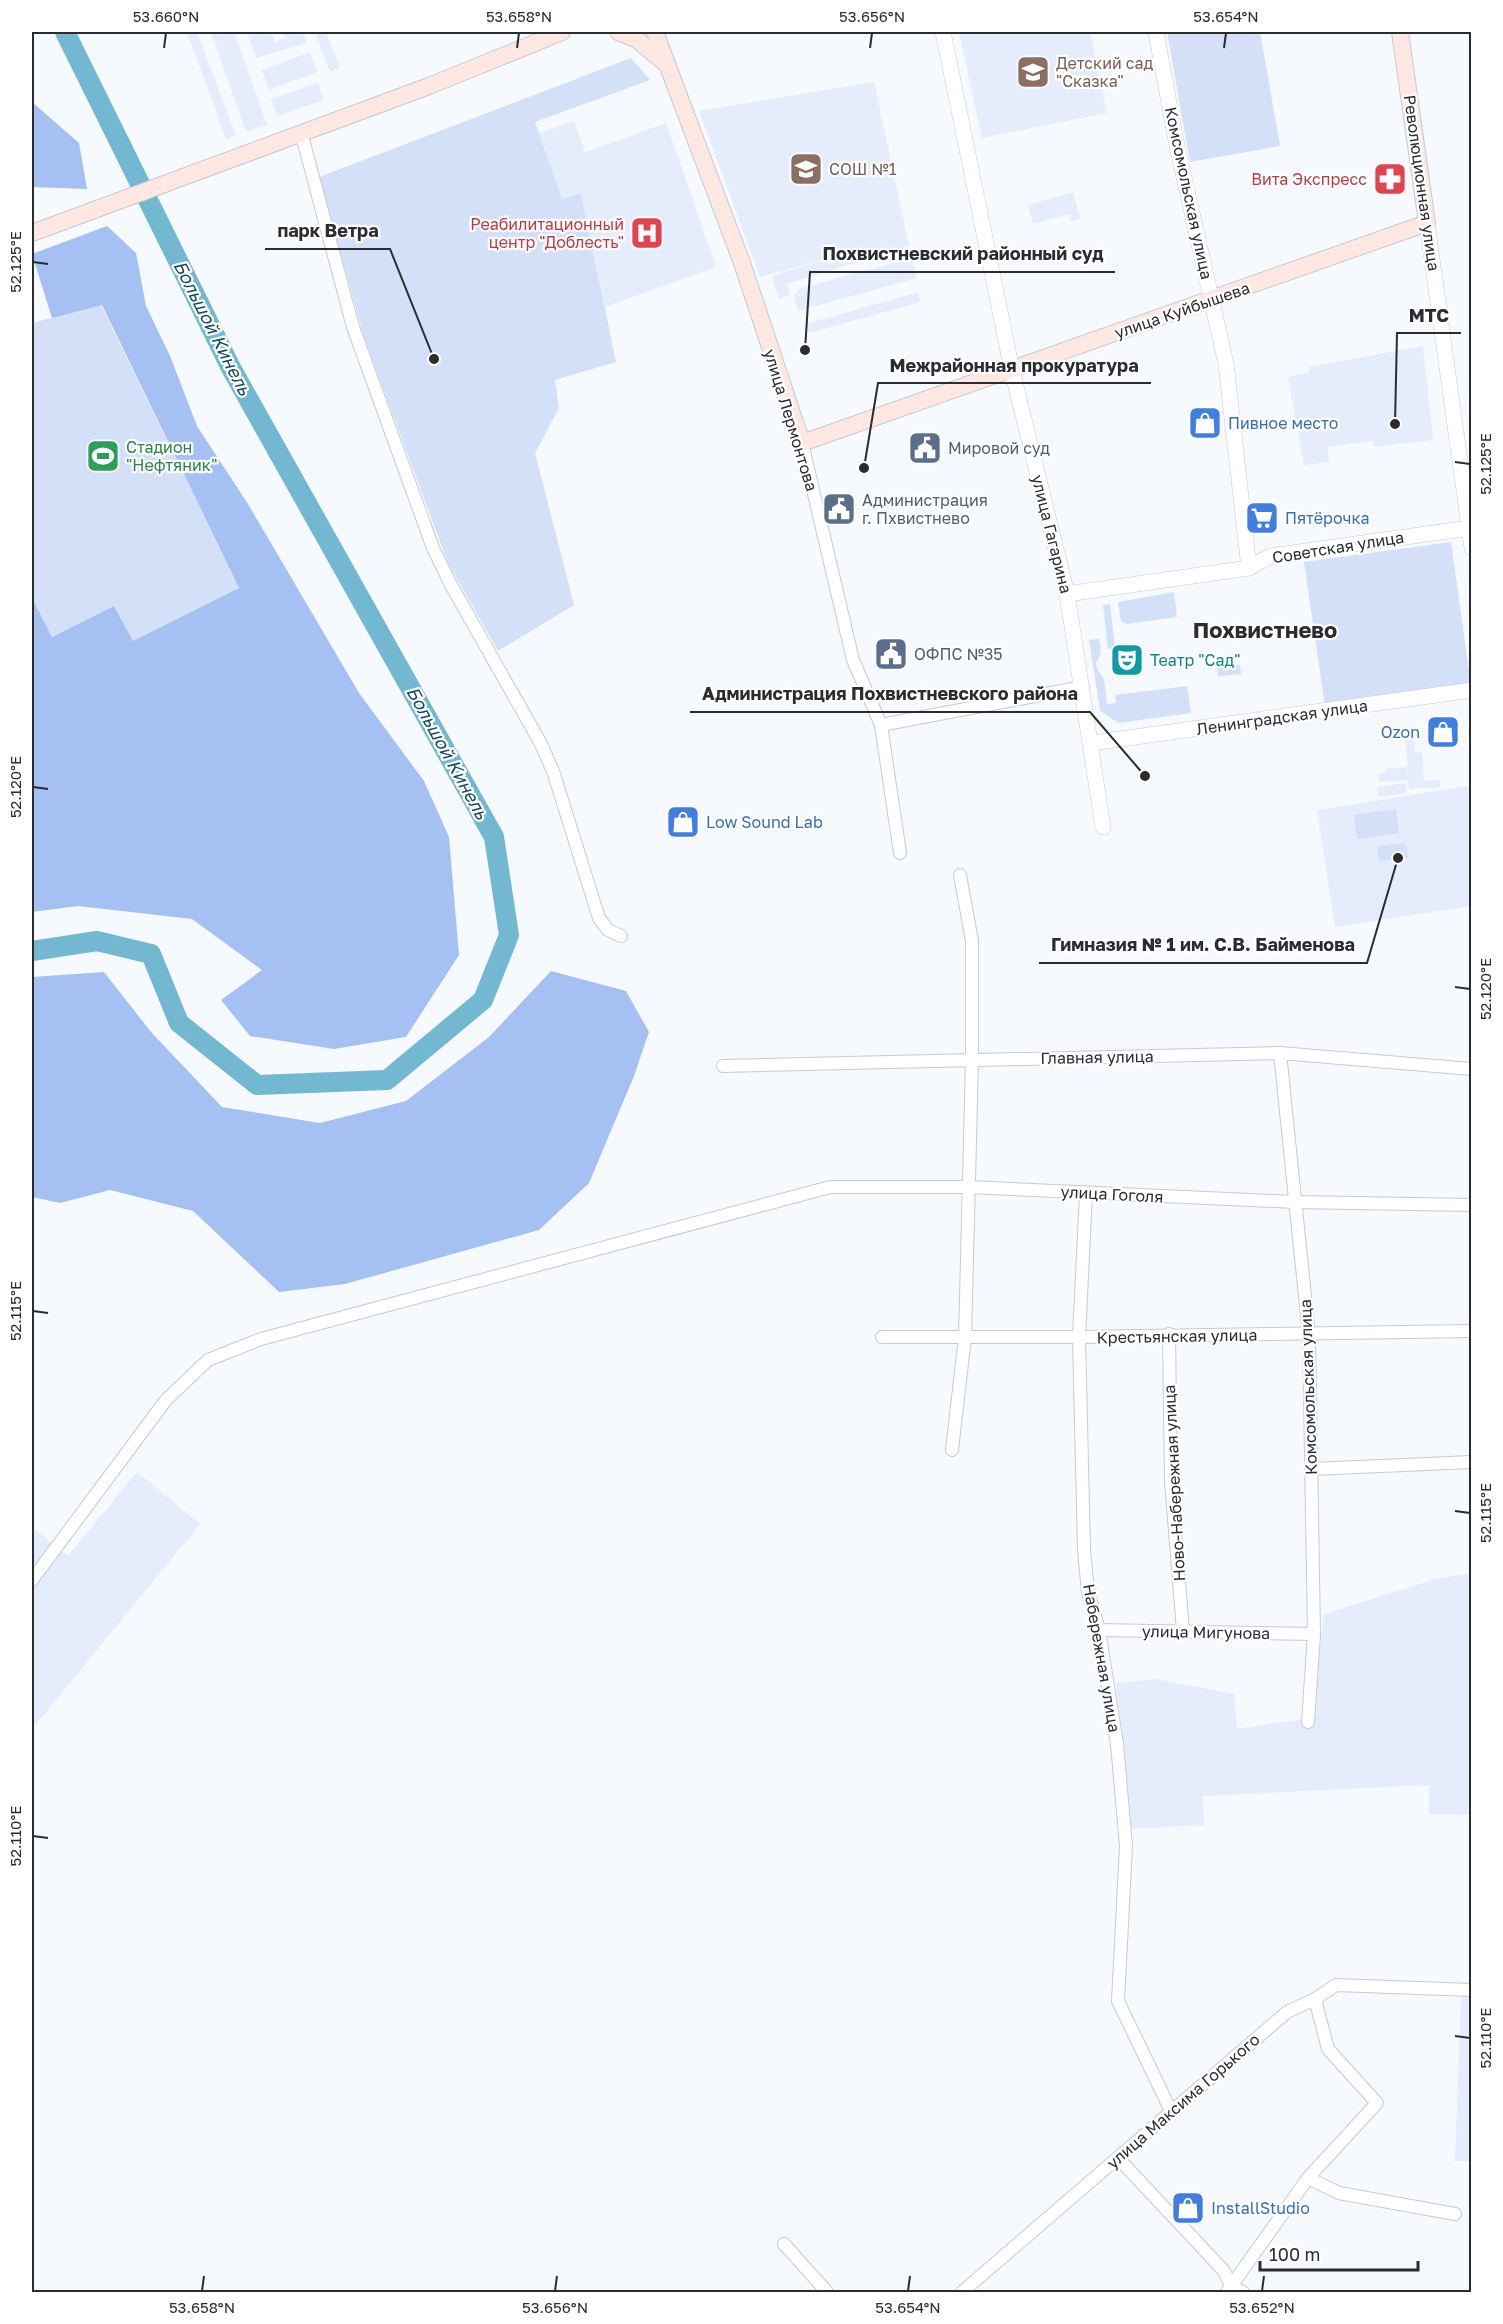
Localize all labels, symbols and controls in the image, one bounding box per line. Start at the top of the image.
text: 53.660°N [133,7,199,25]
text: 53.658°N [486,7,552,25]
text: 53.656°N [839,7,905,25]
text: 53.654°N [1193,7,1259,25]
place label: Детский сад "Сказка" [1056,53,1154,91]
school or university icon: Детский сад "Сказка" [1015,54,1051,90]
street label: Революционная улица [1400,94,1444,272]
street label: Комсомольская улица [1161,105,1217,281]
school or university icon: СОШ №1 [788,151,824,187]
place label: СОШ №1 [829,159,897,179]
pharmacy icon: Вита Экспресс [1372,161,1408,197]
place label: Вита Экспресс [1251,169,1367,189]
callout: парк Ветра [265,213,390,249]
place label: Реабилитационный центр "Доблесть" [470,214,624,252]
hospital icon: Реабилитационный центр "Доблесть" [629,215,665,251]
text: парк Ветра [277,219,379,241]
text: 52.125°E [6,231,24,293]
callout: Похвистневский районный суд [810,236,1115,272]
text: Похвистневский районный суд [823,242,1103,264]
water label: Большой Кинель [169,257,257,399]
street label: улица Куйбышева [1112,277,1252,343]
callout: МТС [1397,297,1461,333]
text: МТС [1409,304,1449,326]
street label: улица Лермонтова [760,346,822,494]
callout: Межрайонная прокуратура [878,347,1151,383]
text: Межрайонная прокуратура [889,354,1139,376]
shop icon: Пивное место [1187,405,1223,441]
place label: Пивное место [1228,413,1338,433]
public building icon: Мировой суд [907,430,943,466]
text: 52.125°E [1476,433,1494,495]
place label: Стадион "Нефтяник" [126,437,217,475]
sports icon: Стадион "Нефтяник" [85,438,121,474]
place label: Мировой суд [948,438,1050,458]
street label: улица Гагарина [1028,473,1076,595]
place label: Администрация г. Пхвистнево [862,490,988,528]
public building icon: Администрация г. Пхвистнево [821,491,857,527]
supermarket icon: Пятёрочка [1244,500,1280,536]
place label: Пятёрочка [1285,508,1369,528]
street label: Советская улица [1271,527,1405,567]
district label: Похвистнево [1193,616,1337,643]
public building icon: ОФПС №35 [873,636,909,672]
theatre icon: Театр "Сад" [1109,642,1145,678]
place label: ОФПС №35 [914,644,1003,664]
place label: Театр "Сад" [1150,650,1240,670]
callout: Администрация Похвистневского района [690,676,1090,712]
water label: Большой Кинель [402,682,494,823]
text: Администрация Похвистневского района [702,682,1078,704]
street label: Ленинградская улица [1195,695,1369,739]
shop icon: Ozon [1425,714,1461,750]
place label: Ozon [1381,722,1420,742]
text: 52.120°E [6,756,24,818]
shop icon: Low Sound Lab [665,804,701,840]
place label: Low Sound Lab [706,812,823,832]
callout: Гимназия № 1 им. С.В. Байменова [1039,927,1367,963]
text: Гимназия № 1 им. С.В. Байменова [1051,933,1355,955]
text: 52.120°E [1476,958,1494,1020]
street label: Главная улица [1040,1046,1154,1068]
street label: улица Гоголя [1060,1181,1164,1207]
text: 52.115°E [6,1281,24,1341]
street label: Комсомольская улица [1295,1299,1321,1475]
street label: Крестьянская улица [1096,1325,1258,1347]
street label: Ново-Набережная улица [1159,1384,1189,1582]
text: 52.115°E [1476,1483,1494,1543]
street label: Набережная улица [1079,1582,1125,1734]
street label: улица Мигунова [1142,1621,1270,1643]
text: 52.110°E [6,1806,24,1866]
text: 52.110°E [1476,2008,1494,2068]
street label: улица Максима Горького [1103,2029,1263,2173]
shop icon: InstallStudio [1170,2190,1206,2226]
place label: InstallStudio [1211,2198,1310,2218]
scale bar [1260,2234,1418,2272]
text: 100 m [1269,2243,1320,2265]
text: 53.658°N [169,2298,235,2316]
text: 53.656°N [522,2298,588,2316]
text: 53.654°N [875,2298,941,2316]
text: 53.652°N [1229,2298,1295,2316]

